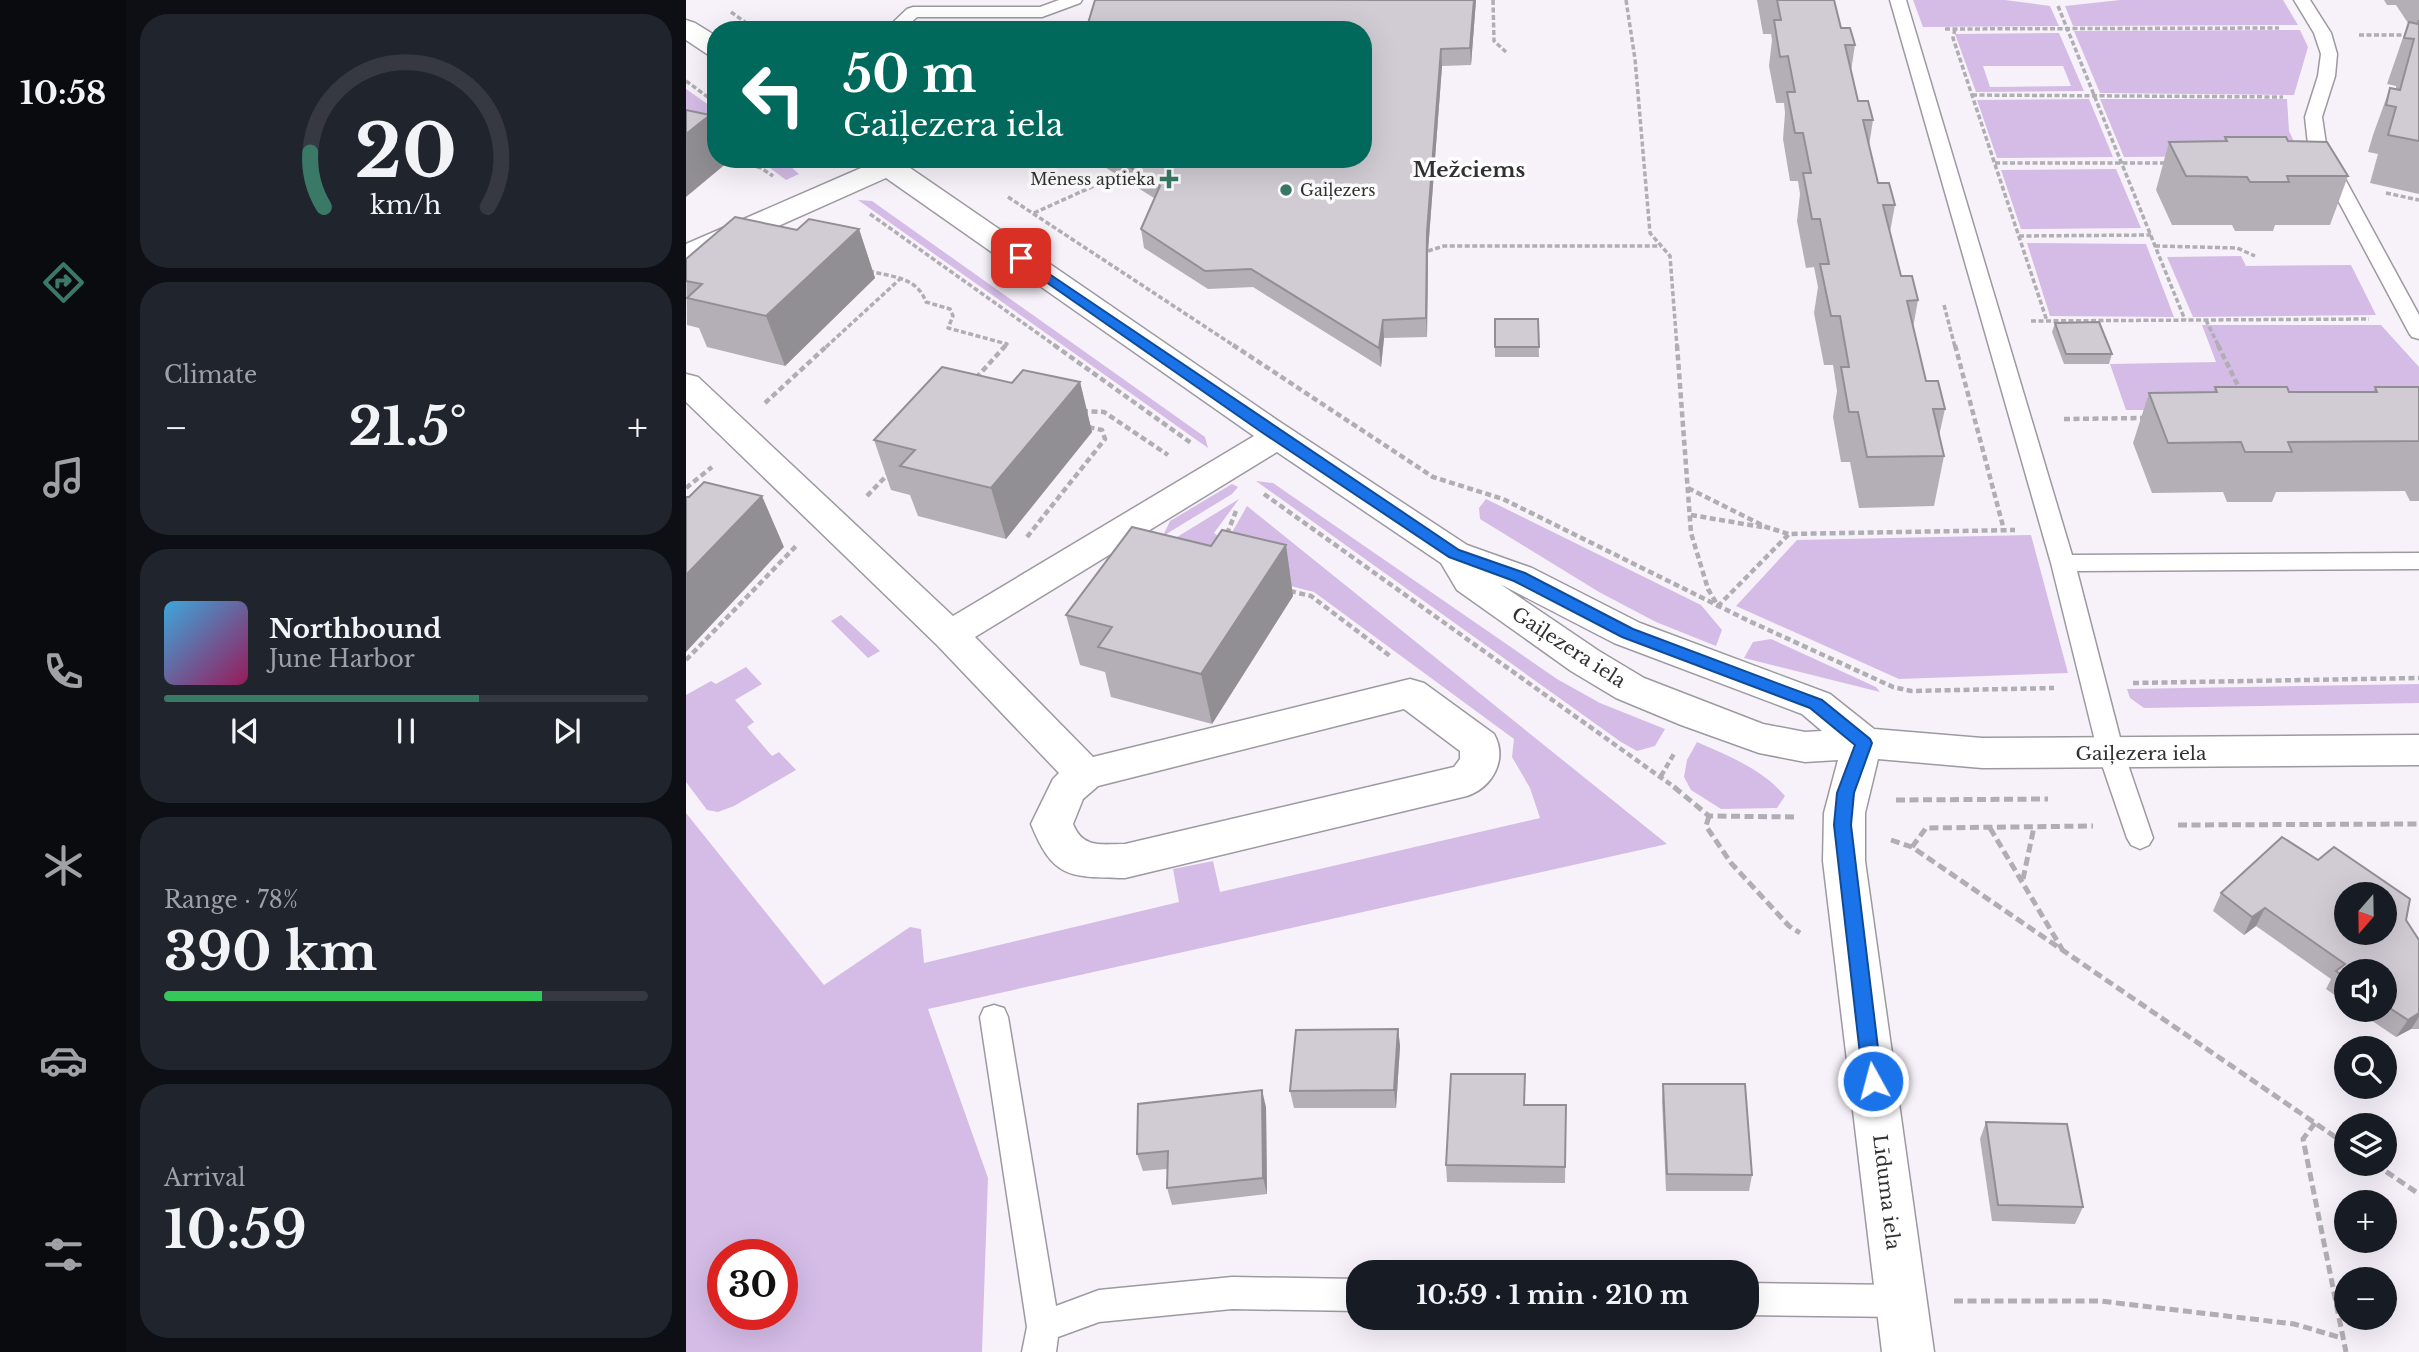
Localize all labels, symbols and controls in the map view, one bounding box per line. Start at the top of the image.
text: 50 m [843,44,976,105]
icon: left [728,49,819,140]
text: 10:58 [20,73,106,113]
text: Gaiļezera iela [843,105,1064,145]
text: 20 [355,106,457,197]
district label: Mežciems [1413,157,1525,183]
place label: Mēness aptieka [1030,169,1155,189]
marker: Mēness aptieka [1161,171,1177,187]
place label: Gaiļezers [1300,180,1376,201]
marker: Gaiļezers [1278,182,1294,198]
text: km/h [371,190,441,221]
pin [991,228,1051,288]
icon: arrive [1002,239,1040,277]
icon: directions [39,258,88,307]
text: Climate [164,361,257,389]
text: 21.5° [348,395,467,459]
text: − [164,404,188,451]
text: + [627,404,648,451]
icon: music [39,453,88,502]
street label: Gaiļezera iela [1508,602,1630,693]
text: Northbound [269,613,441,645]
text: June Harbor [269,645,415,673]
icon: phone [39,647,88,696]
icon: previous [226,712,264,750]
icon: pause [387,712,425,750]
icon: next [548,712,586,750]
street label: Gaiļezera iela [2076,742,2207,765]
icon: climate [39,841,88,890]
north arrow [2334,882,2398,945]
map controls [2334,882,2397,1330]
text: Range · 78% [164,886,298,914]
text: 390 km [164,920,377,984]
button: sound [2334,959,2397,1022]
icon: car [39,1036,88,1085]
button: search [2334,1036,2397,1099]
position arrow [1836,1044,1910,1118]
button: layers [2334,1113,2397,1176]
street label: Līduma iela [1868,1133,1905,1252]
text: Arrival [164,1164,245,1192]
button: + [2334,1190,2397,1253]
text: 10:59 [164,1198,307,1262]
icon: filters [39,1230,88,1279]
speed limit sign: 30 [707,1239,798,1330]
button: − [2334,1267,2397,1330]
text: 10:59 · 1 min · 210 m [1416,1279,1689,1311]

